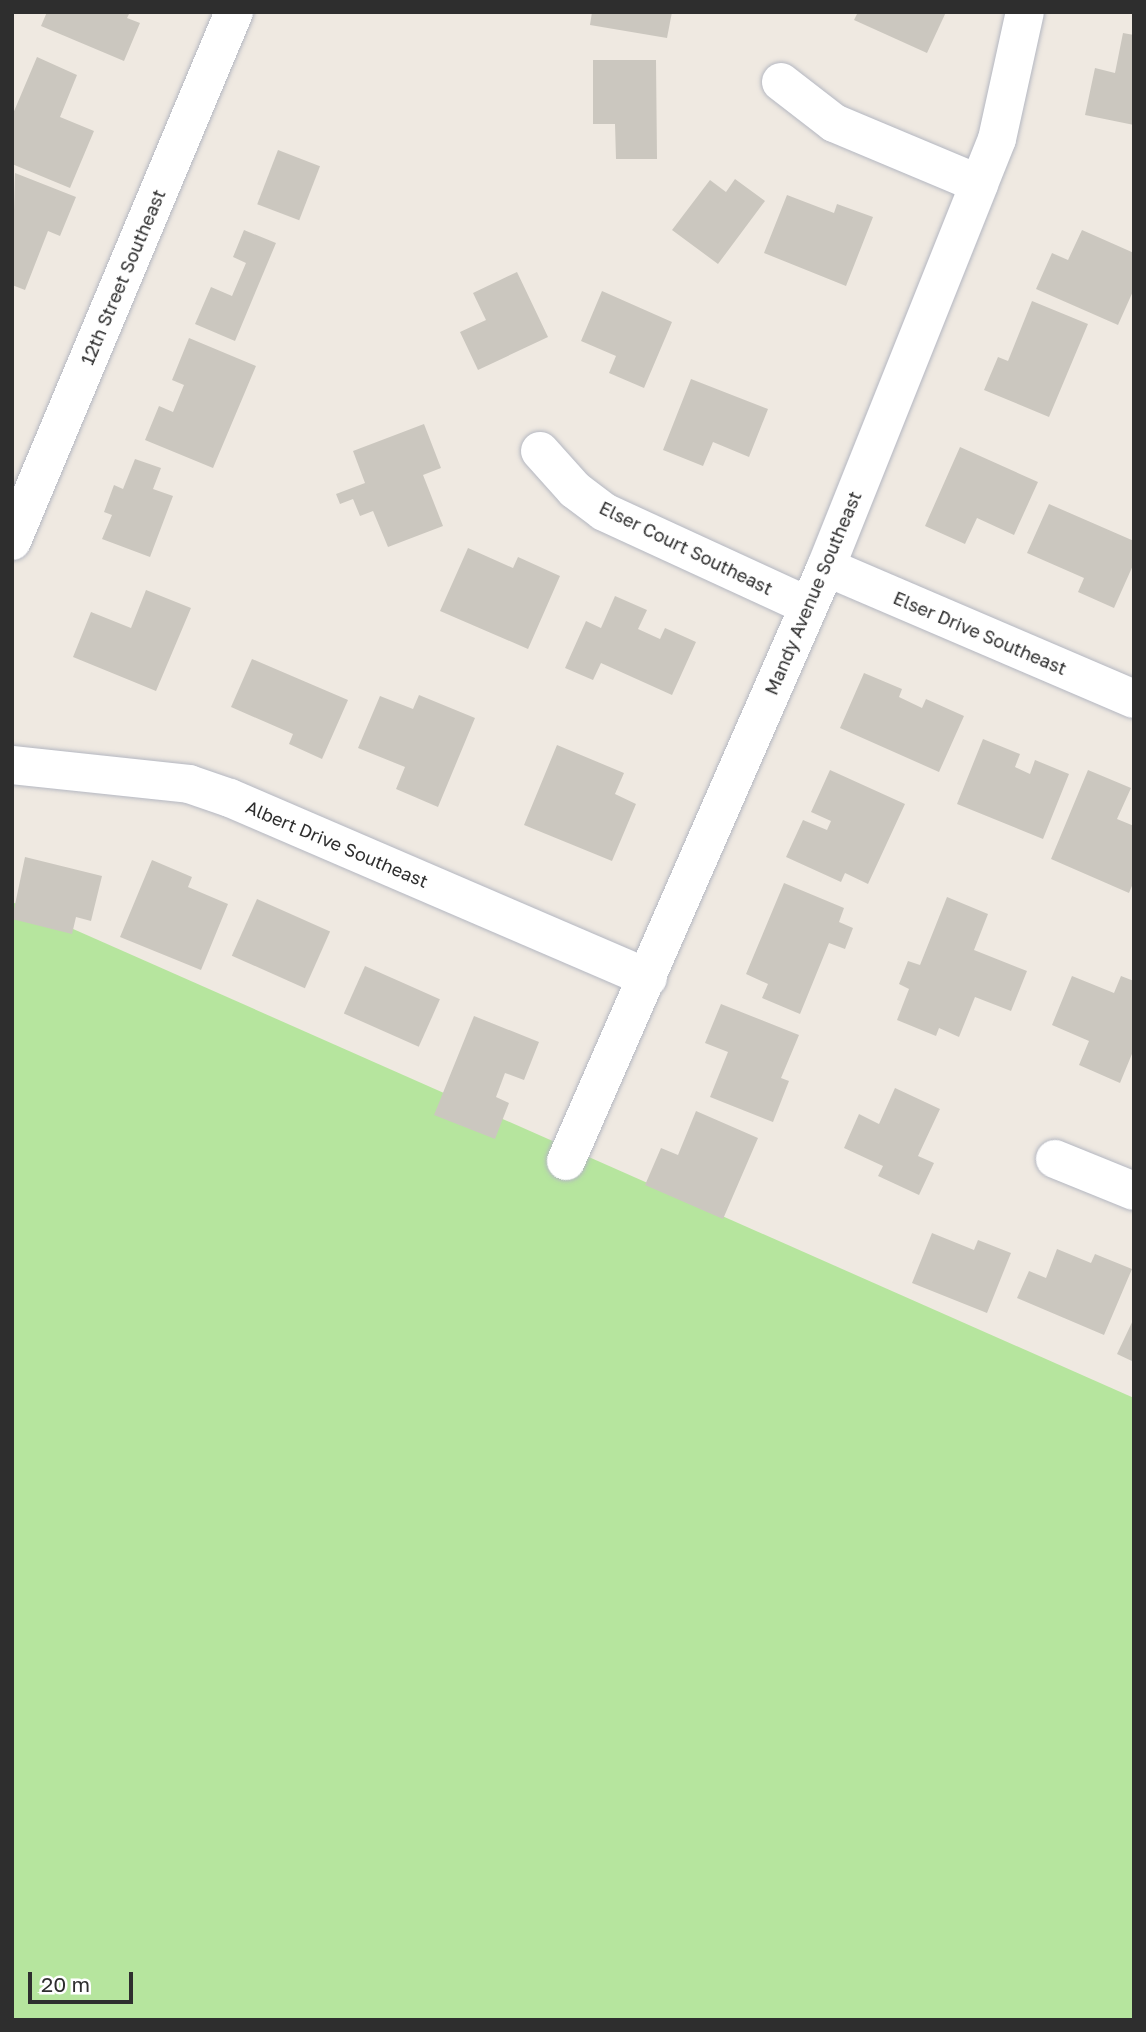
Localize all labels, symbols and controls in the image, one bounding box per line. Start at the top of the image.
street label: 12th Street Southeast [76,186,170,368]
street label: Mandy Avenue Southeast [760,488,866,698]
street label: Elser Court Southeast [596,497,776,599]
street label: Elser Drive Southeast [890,587,1070,679]
street label: Albert Drive Southeast [243,796,431,892]
scale bar [32,1958,136,2002]
text: 20 m [41,1971,90,1997]

